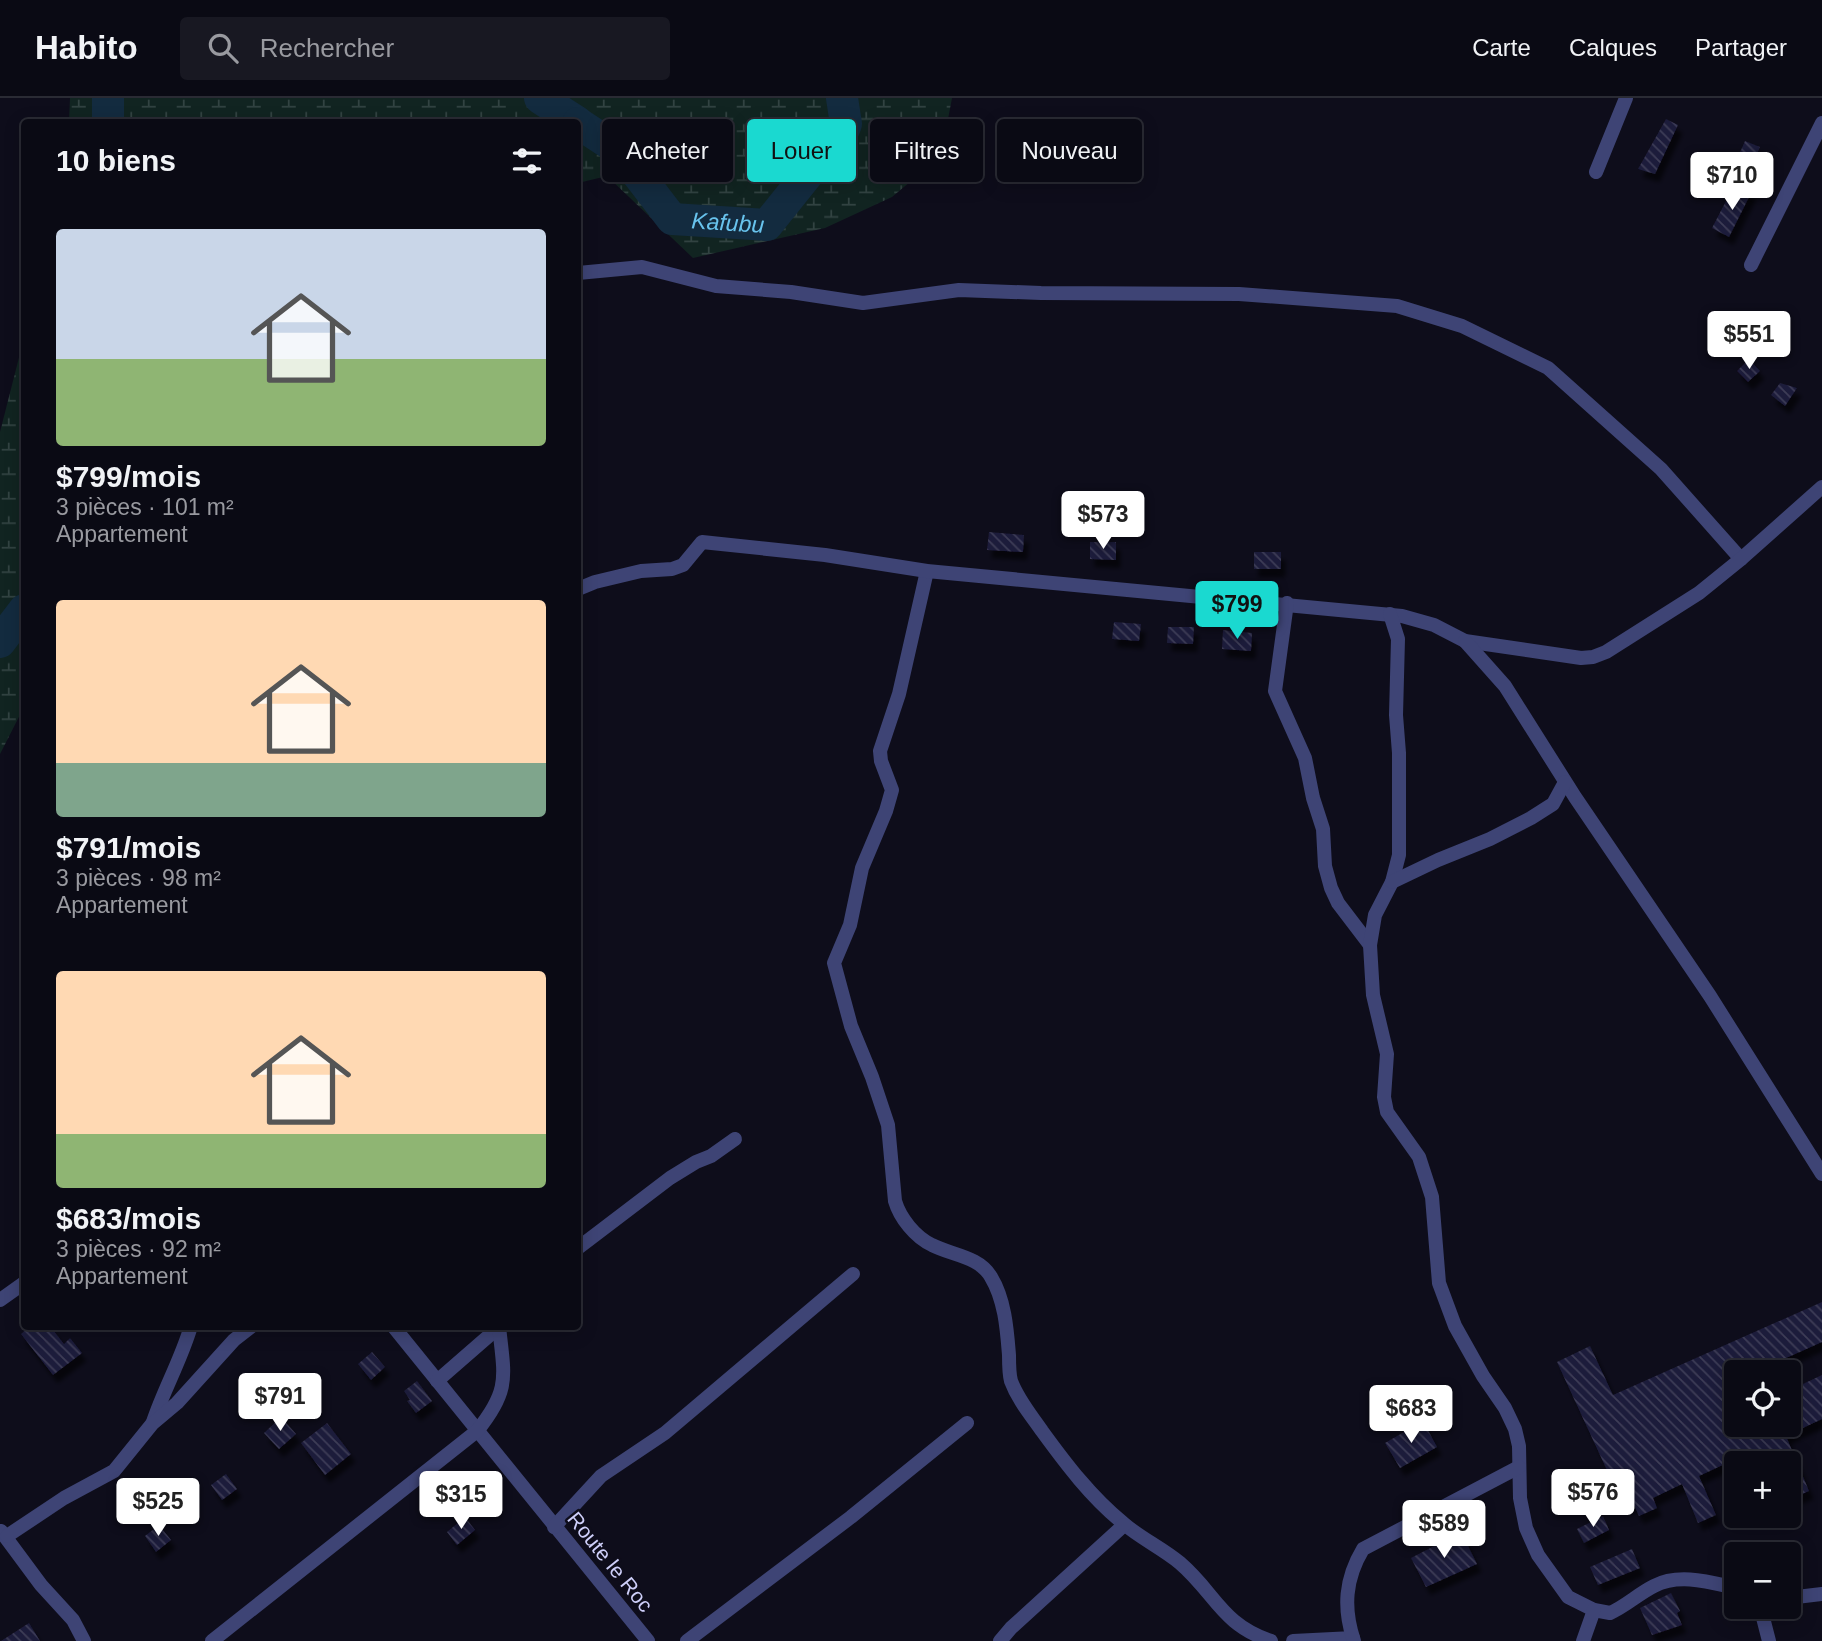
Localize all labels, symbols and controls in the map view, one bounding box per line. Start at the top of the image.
search box [180,17,670,80]
text: Habito [35,29,138,66]
icon: search [204,29,242,67]
text: Rechercher [260,33,394,63]
text: Carte [1472,34,1531,61]
text: Calques [1569,34,1657,61]
text: Partager [1695,34,1787,61]
chip: Acheter [602,119,733,182]
chip: Louer [747,119,856,182]
chip: Filtres [870,119,983,182]
chip: Nouveau [997,119,1142,182]
icon: filters [508,142,546,180]
text: 10 biens [56,144,176,177]
pin: $710 [1691,152,1773,212]
text: $710 [1706,162,1758,188]
water label: Kafubu [691,207,765,238]
icon: home [238,275,364,401]
pin: $551 [1708,312,1790,371]
text: $551 [1723,321,1775,347]
text: $799/mois [56,460,201,493]
pin: $573 [1062,491,1144,551]
text: 3 pièces · 101 m² [56,494,234,520]
text: $573 [1077,501,1129,527]
text: Appartement [56,521,188,547]
pin: $799 [1196,582,1278,641]
text: $799 [1211,591,1263,617]
icon: home [238,646,364,772]
text: $791/mois [56,831,201,864]
text: 3 pièces · 98 m² [56,865,221,891]
text: Appartement [56,892,188,918]
icon: home [238,1017,364,1143]
text: $683/mois [56,1202,201,1235]
text: 3 pièces · 92 m² [56,1236,221,1262]
text: Appartement [56,1263,188,1289]
map controls [1724,1360,1801,1619]
button: locate [1724,1360,1801,1437]
pin: $791 [239,1374,321,1433]
text: $791 [254,1383,306,1409]
pin: $683 [1370,1386,1452,1445]
text: $683 [1385,1395,1437,1421]
button: + [1724,1451,1801,1528]
pin: $576 [1552,1470,1634,1529]
pin: $315 [420,1472,502,1531]
pin: $525 [117,1478,199,1538]
text: $576 [1567,1479,1619,1505]
text: $315 [435,1481,487,1507]
text: $525 [132,1488,184,1514]
pin: $589 [1403,1500,1485,1560]
street label: Route le Roc [563,1507,658,1616]
text: $589 [1418,1510,1470,1536]
button: − [1724,1542,1801,1619]

